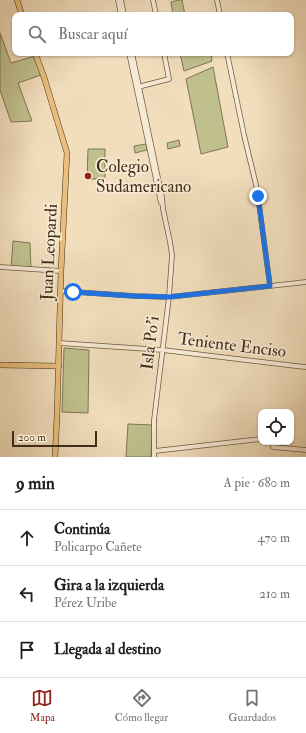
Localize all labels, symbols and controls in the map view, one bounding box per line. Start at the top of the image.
search box [12,12,294,56]
icon: search [26,23,48,45]
text: Buscar aquí [58,25,127,44]
place label: Colegio Sudamericano [96,156,191,197]
marker: Colegio Sudamericano [83,171,93,181]
route end [249,187,267,205]
street label: Juan Leopardi [36,203,63,302]
route start [64,283,82,301]
street label: Isla Po'i [136,314,164,371]
street label: Teniente Enciso [177,328,287,362]
map controls [258,409,294,445]
button: locate [258,409,294,445]
scale bar [12,429,97,448]
text: 200 m [18,431,46,444]
text: 9 min [16,473,55,494]
text: A pie · 680 m [223,475,290,491]
text: Continúa [54,520,110,539]
icon: ahead [16,527,38,549]
text: 470 m [258,530,290,546]
text: Policarpo Cañete [54,539,142,555]
text: Gira a la izquierda [54,576,164,595]
icon: left [16,583,38,605]
text: 210 m [259,586,290,602]
text: Pérez Uribe [54,595,117,611]
icon: arrive [16,639,38,661]
text: Llegada al destino [54,640,161,659]
tab: Mapa [30,687,55,724]
tab: Cómo llegar [115,687,168,724]
tab: Guardados [228,687,276,724]

